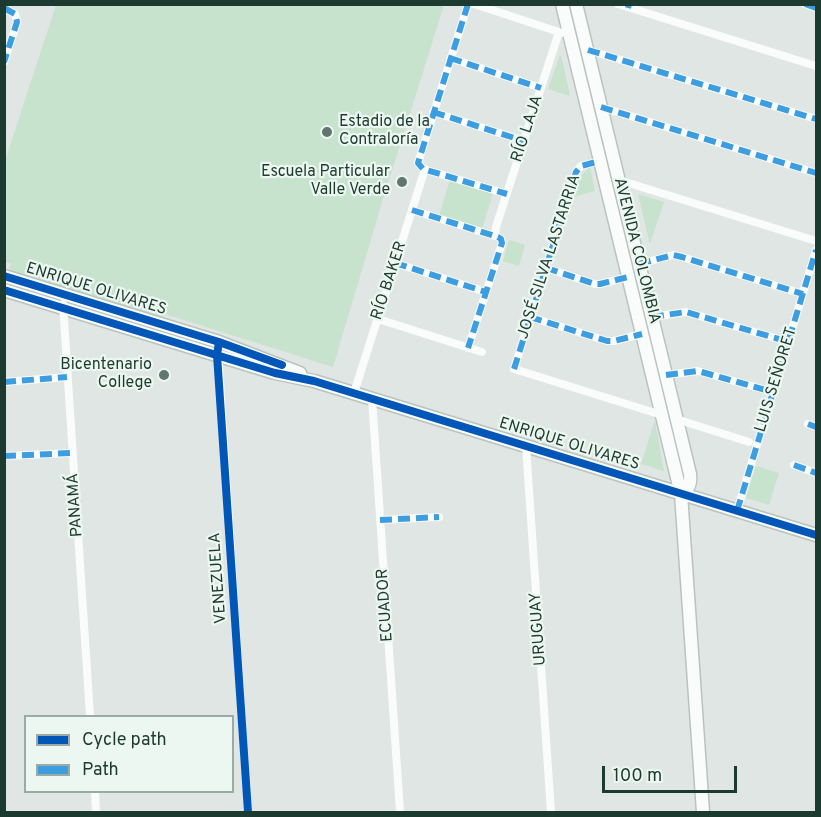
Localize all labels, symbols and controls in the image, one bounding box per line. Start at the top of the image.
street label: RÍO LAJA [508,93,548,165]
place label: Estadio de la Contraloría [339,113,430,151]
marker: Estadio de la Contraloría [320,125,334,139]
place label: Escuela Particular Valle Verde [261,163,390,201]
street label: JOSÉ SILVA LASTARRIA [514,172,586,342]
marker: Escuela Particular Valle Verde [395,175,409,189]
street label: AVENIDA COLOMBIA [609,176,663,326]
street label: RÍO BAKER [368,239,412,323]
street label: ENRIQUE OLIVARES [23,259,169,321]
street label: LUIS SEÑORET [752,325,802,435]
place label: Bicentenario College [60,356,152,394]
marker: Bicentenario College [157,368,171,382]
street label: ENRIQUE OLIVARES [496,414,642,476]
street label: PANAMÁ [64,472,88,538]
street label: VENEZUELA [206,532,232,624]
street label: ECUADOR [374,568,398,642]
street label: URUGUAY [527,592,551,666]
legend [24,715,234,793]
text: Cycle path [82,729,167,752]
scale bar [605,754,740,792]
text: Path [82,759,119,782]
text: 100 m [613,765,662,788]

